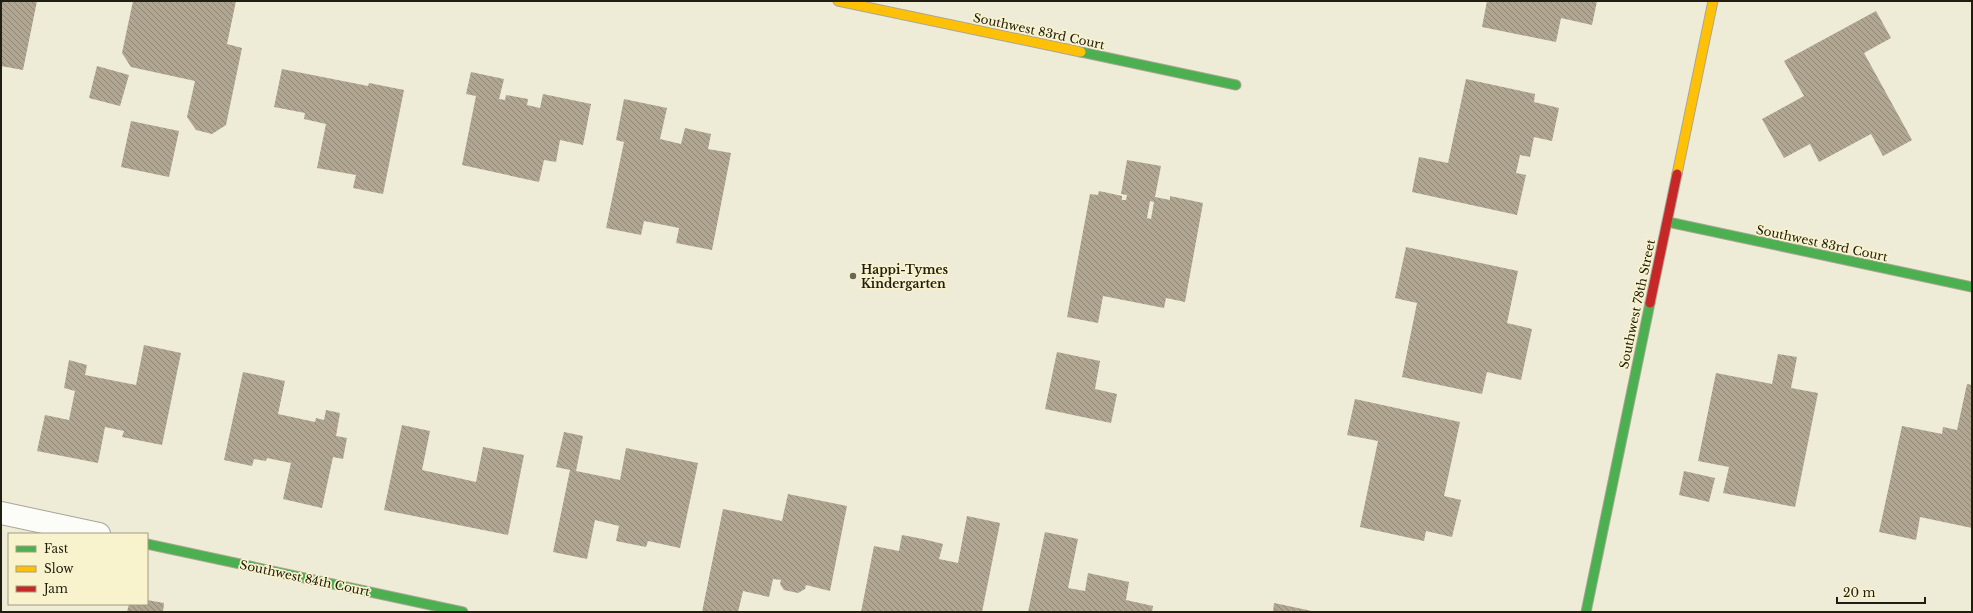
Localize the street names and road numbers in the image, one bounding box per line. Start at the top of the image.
street label: Southwest 83rd Court [972,10,1107,52]
street label: Southwest 83rd Court [1755,222,1890,264]
street label: Southwest 78th Street [1616,237,1658,370]
street label: Southwest 84th Court [238,557,372,599]

